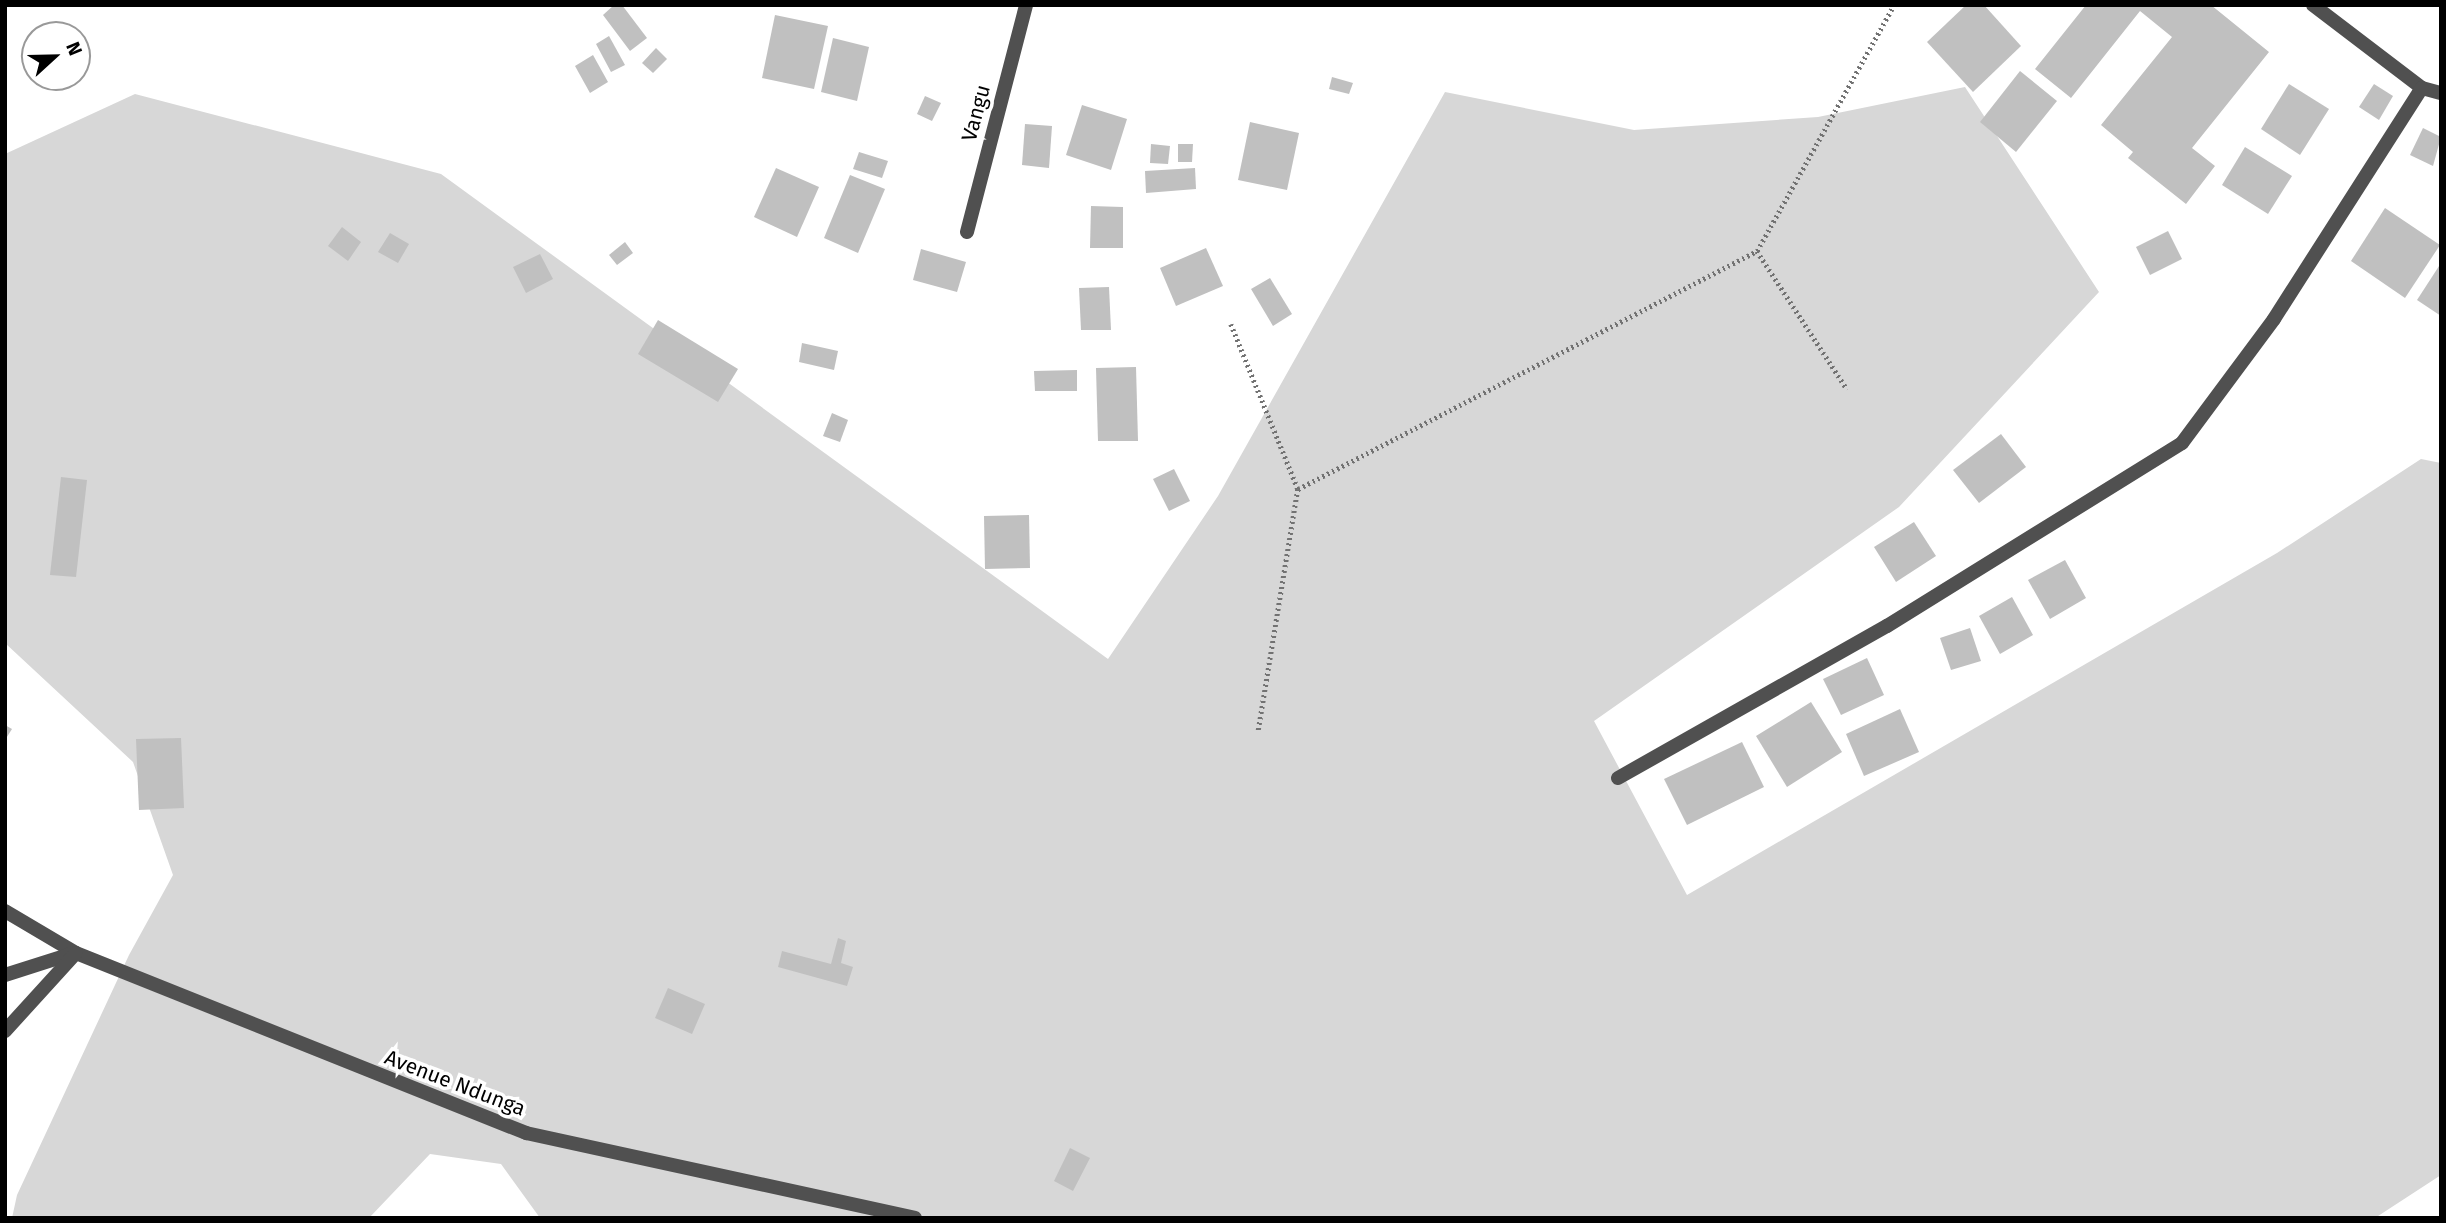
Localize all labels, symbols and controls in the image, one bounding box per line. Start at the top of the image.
north arrow [21,21,91,91]
text: N [61,39,87,59]
street label: Vangu [956,82,996,144]
street label: Avenue Ndunga [381,1045,529,1121]

